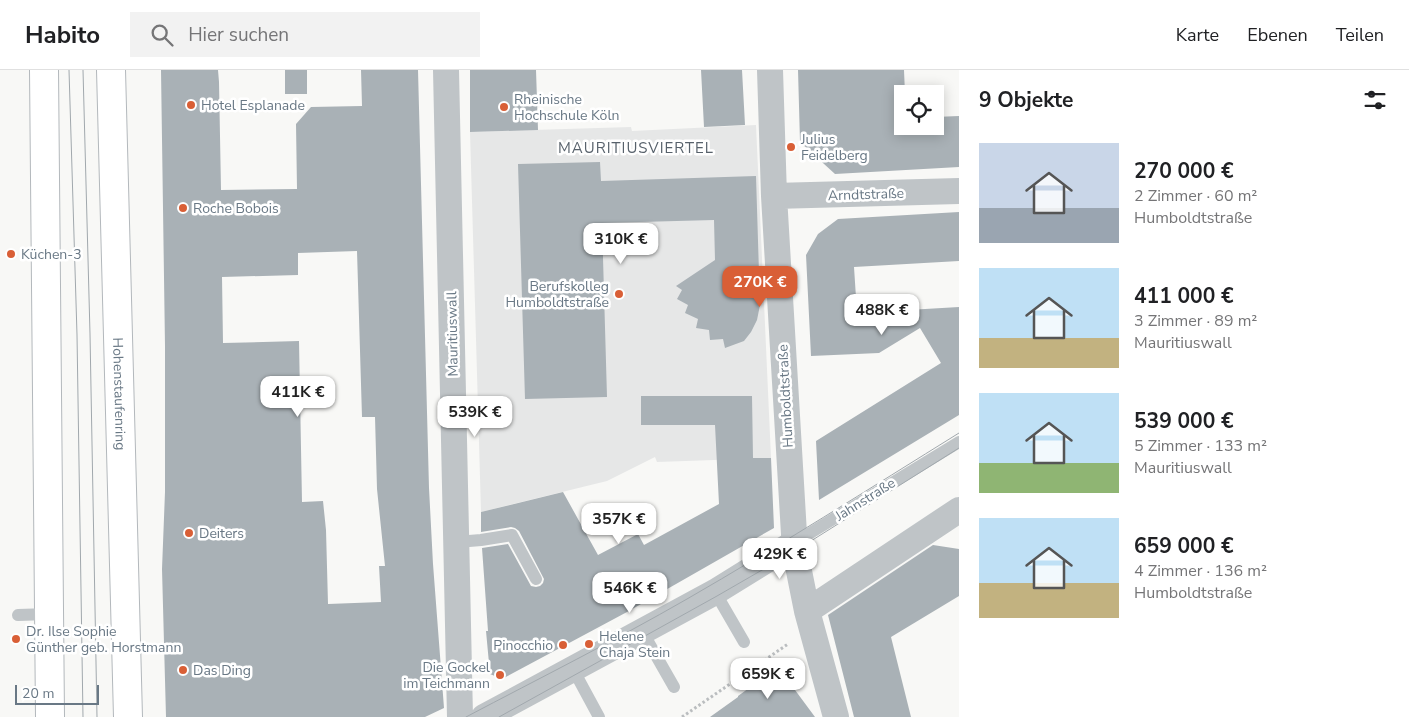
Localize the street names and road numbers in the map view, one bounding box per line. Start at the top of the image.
street label: Arndtstraße [828,184,904,205]
street label: Mauritiuswall [442,290,463,377]
street label: Hohenstaufenring [108,337,130,451]
street label: Humboldtstraße [773,344,798,448]
street label: Jahnstraße [831,473,899,526]

